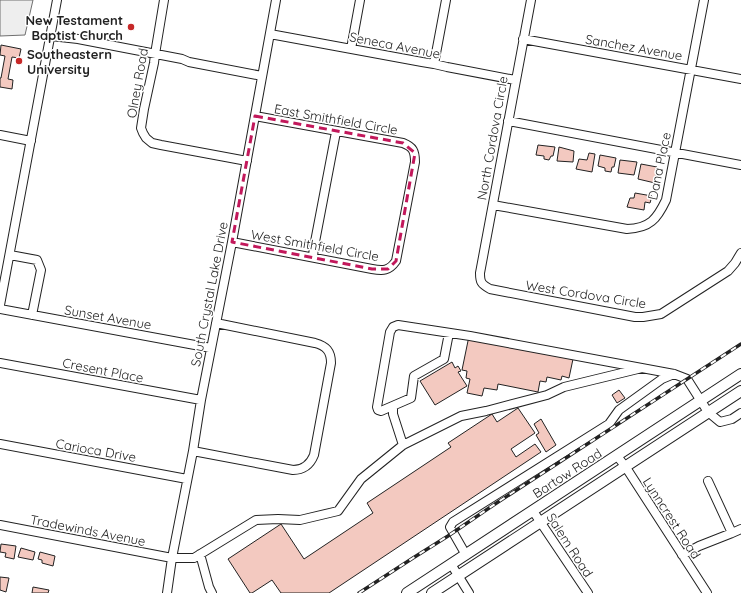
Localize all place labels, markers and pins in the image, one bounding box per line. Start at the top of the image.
place label: New Testament Baptist Church [25,12,123,43]
marker: New Testament Baptist Church [126,22,136,32]
place label: Southeastern University [27,46,112,77]
marker: Southeastern University [14,56,24,66]

